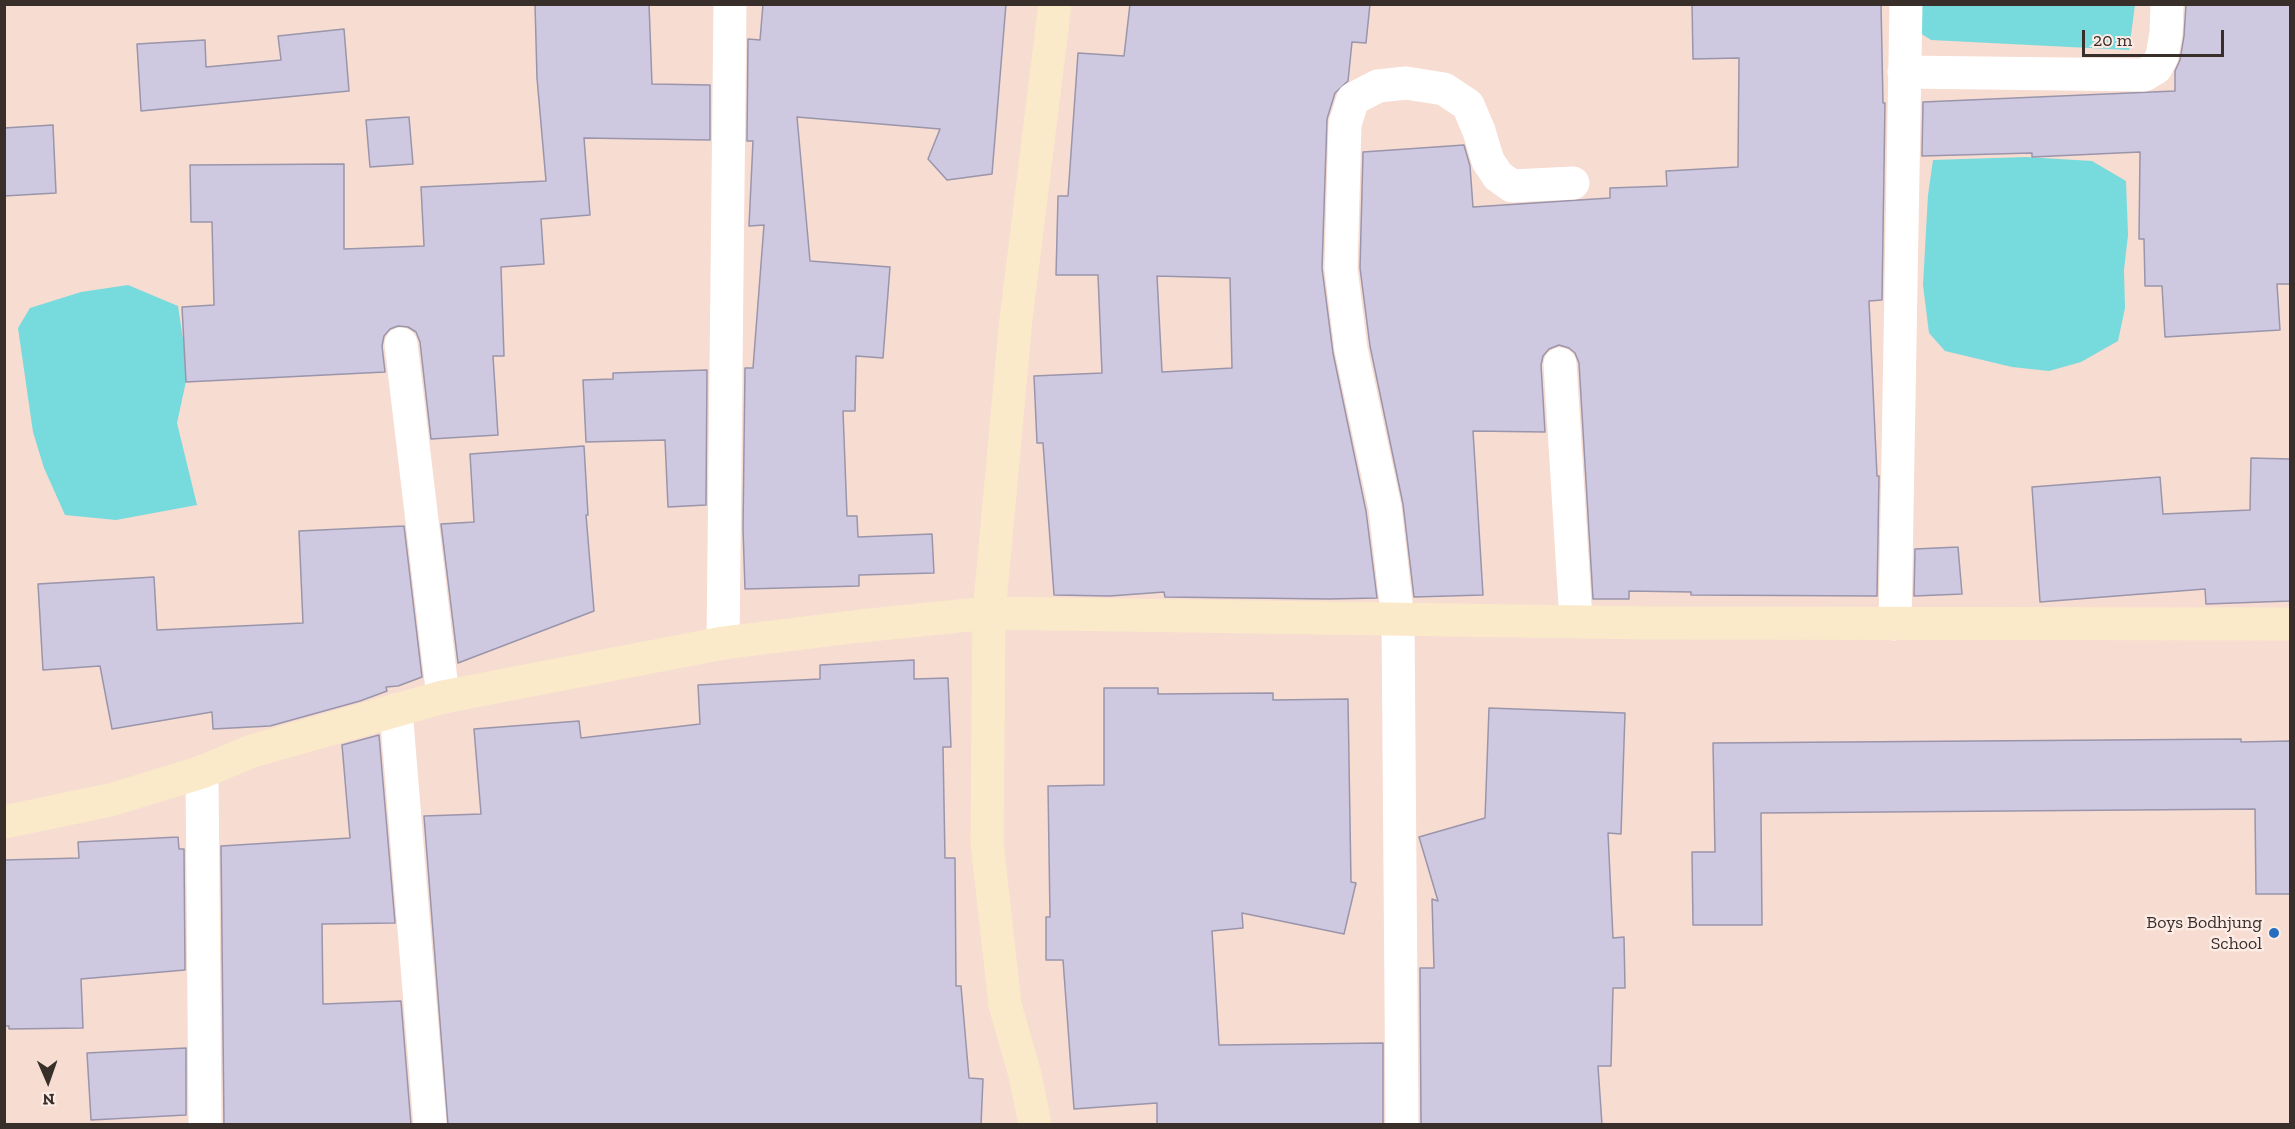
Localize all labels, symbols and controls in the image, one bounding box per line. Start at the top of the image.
scale bar [2085,18,2228,56]
text: 20 m [2093,29,2132,51]
place label: Boys Bodhjung School [2146,912,2262,954]
marker: Boys Bodhjung School [2267,926,2281,940]
north arrow [18,1051,78,1111]
text: N [42,1090,55,1109]

